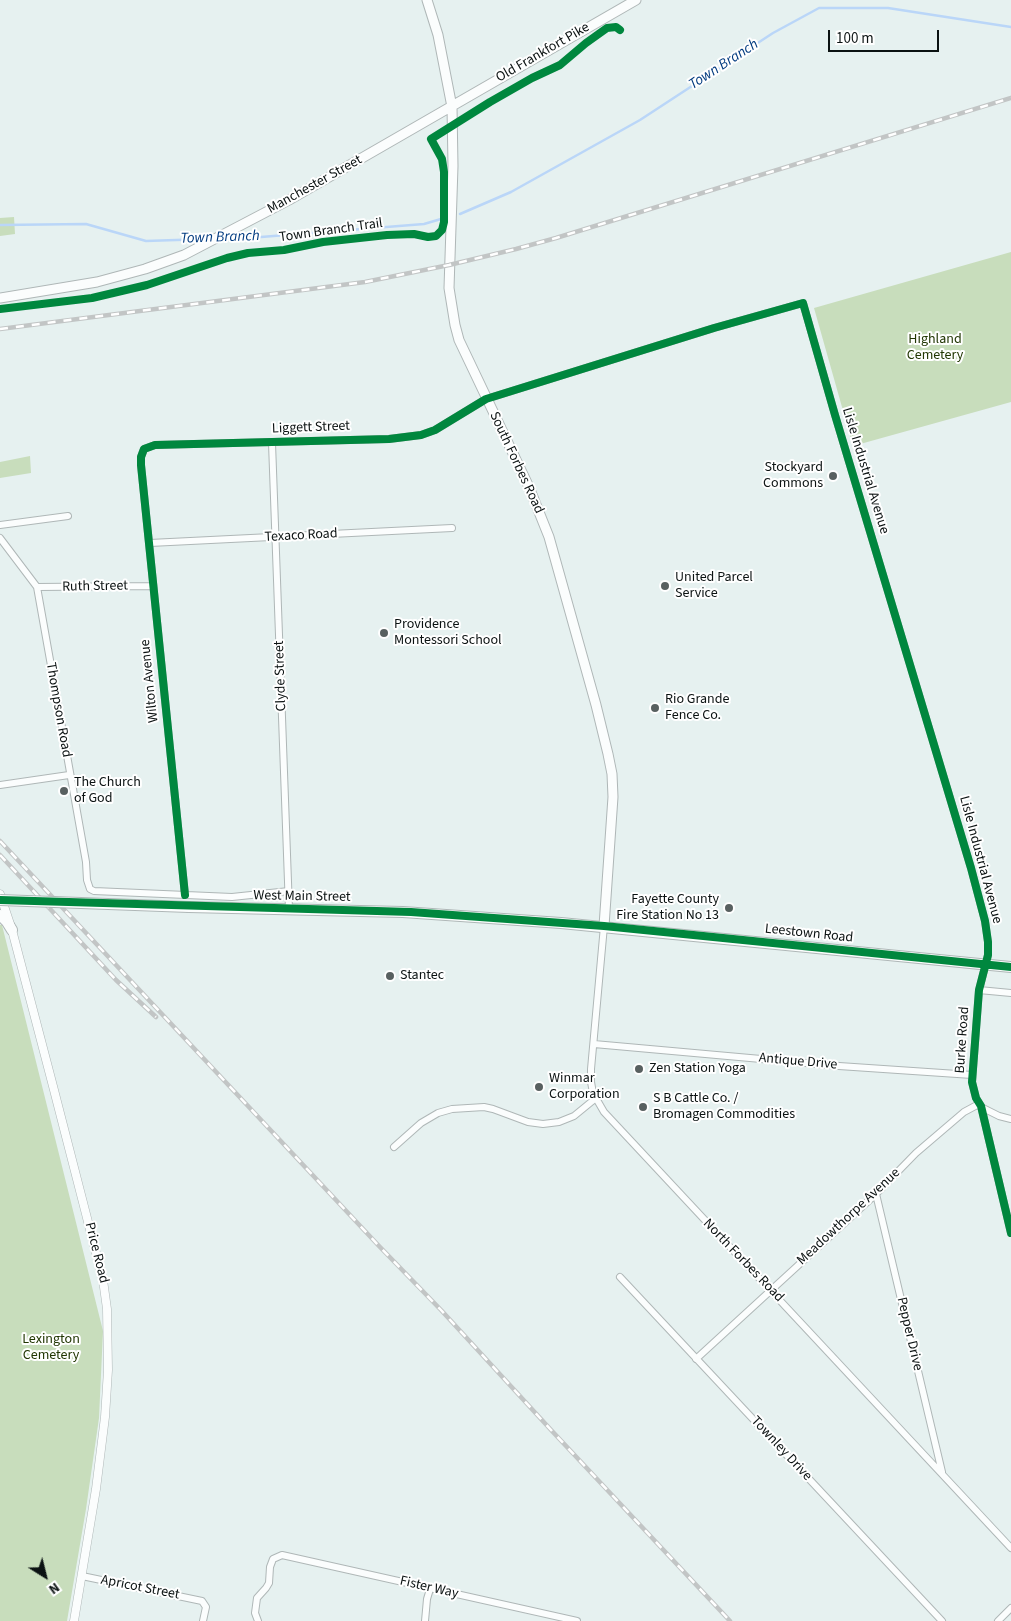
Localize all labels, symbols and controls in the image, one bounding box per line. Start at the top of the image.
street label: Old Frankfort Pike [493,19,593,87]
scale bar [831,20,942,52]
text: 100 m [836,28,874,49]
water label: Town Branch [686,36,762,94]
street label: Manchester Street [265,152,365,218]
street label: Town Branch Trail [278,215,384,247]
water label: Town Branch [180,228,260,248]
park label: Highland Cemetery [907,332,963,364]
street label: Lisle Industrial Avenue [838,406,892,536]
street label: South Forbes Road [485,409,547,517]
street label: Liggett Street [272,418,350,438]
place label: Stockyard Commons [763,460,823,492]
marker: Stockyard Commons [827,470,839,482]
street label: Texaco Road [264,526,338,546]
place label: United Parcel Service [675,570,753,602]
street label: Ruth Street [62,578,128,596]
marker: United Parcel Service [659,580,671,592]
place label: Providence Montessori School [394,617,502,650]
marker: Providence Montessori School [378,627,390,639]
street label: Wilton Avenue [137,638,163,724]
street label: Clyde Street [271,640,291,712]
street label: Thompson Road [41,661,75,759]
place label: Rio Grande Fence Co. [665,692,729,724]
marker: Rio Grande Fence Co. [649,702,661,714]
place label: The Church of God [74,775,141,808]
marker: The Church of God [58,785,70,797]
street label: Lisle Industrial Avenue [955,794,1005,926]
street label: West Main Street [253,888,351,906]
place label: Fayette County Fire Station No 13 [616,892,719,924]
marker: Fayette County Fire Station No 13 [723,902,735,914]
street label: Leestown Road [764,921,854,947]
place label: Stantec [400,968,444,984]
marker: Stantec [384,970,396,982]
street label: Burke Road [952,1006,974,1074]
street label: Antique Drive [758,1050,838,1074]
place label: Zen Station Yoga [649,1061,746,1077]
marker: Zen Station Yoga [633,1063,645,1075]
place label: Winmar Corporation [549,1071,620,1104]
marker: Winmar Corporation [533,1081,545,1093]
place label: S B Cattle Co. / Bromagen Commodities [653,1091,795,1124]
marker: S B Cattle Co. / Bromagen Commodities [637,1101,649,1113]
street label: Meadowthorpe Avenue [794,1165,904,1269]
street label: North Forbes Road [699,1216,787,1306]
street label: Price Road [80,1221,112,1285]
street label: Pepper Drive [892,1296,926,1372]
park label: Lexington Cemetery [22,1332,80,1364]
street label: Townley Drive [747,1413,815,1485]
north arrow [20,1551,70,1601]
street label: Apricot Street [99,1572,181,1604]
street label: Fister Way [398,1573,460,1603]
text: N [44,1577,63,1599]

